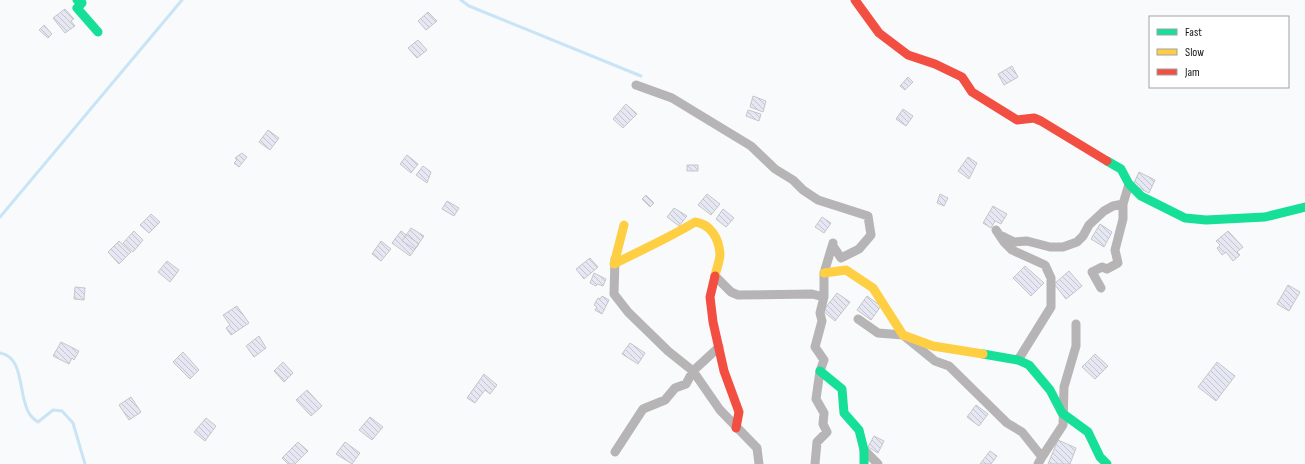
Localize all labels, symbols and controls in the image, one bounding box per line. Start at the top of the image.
legend [1149,16,1289,88]
text: Fast [1185,25,1202,40]
text: Slow [1185,45,1204,60]
text: Jam [1184,65,1200,80]

